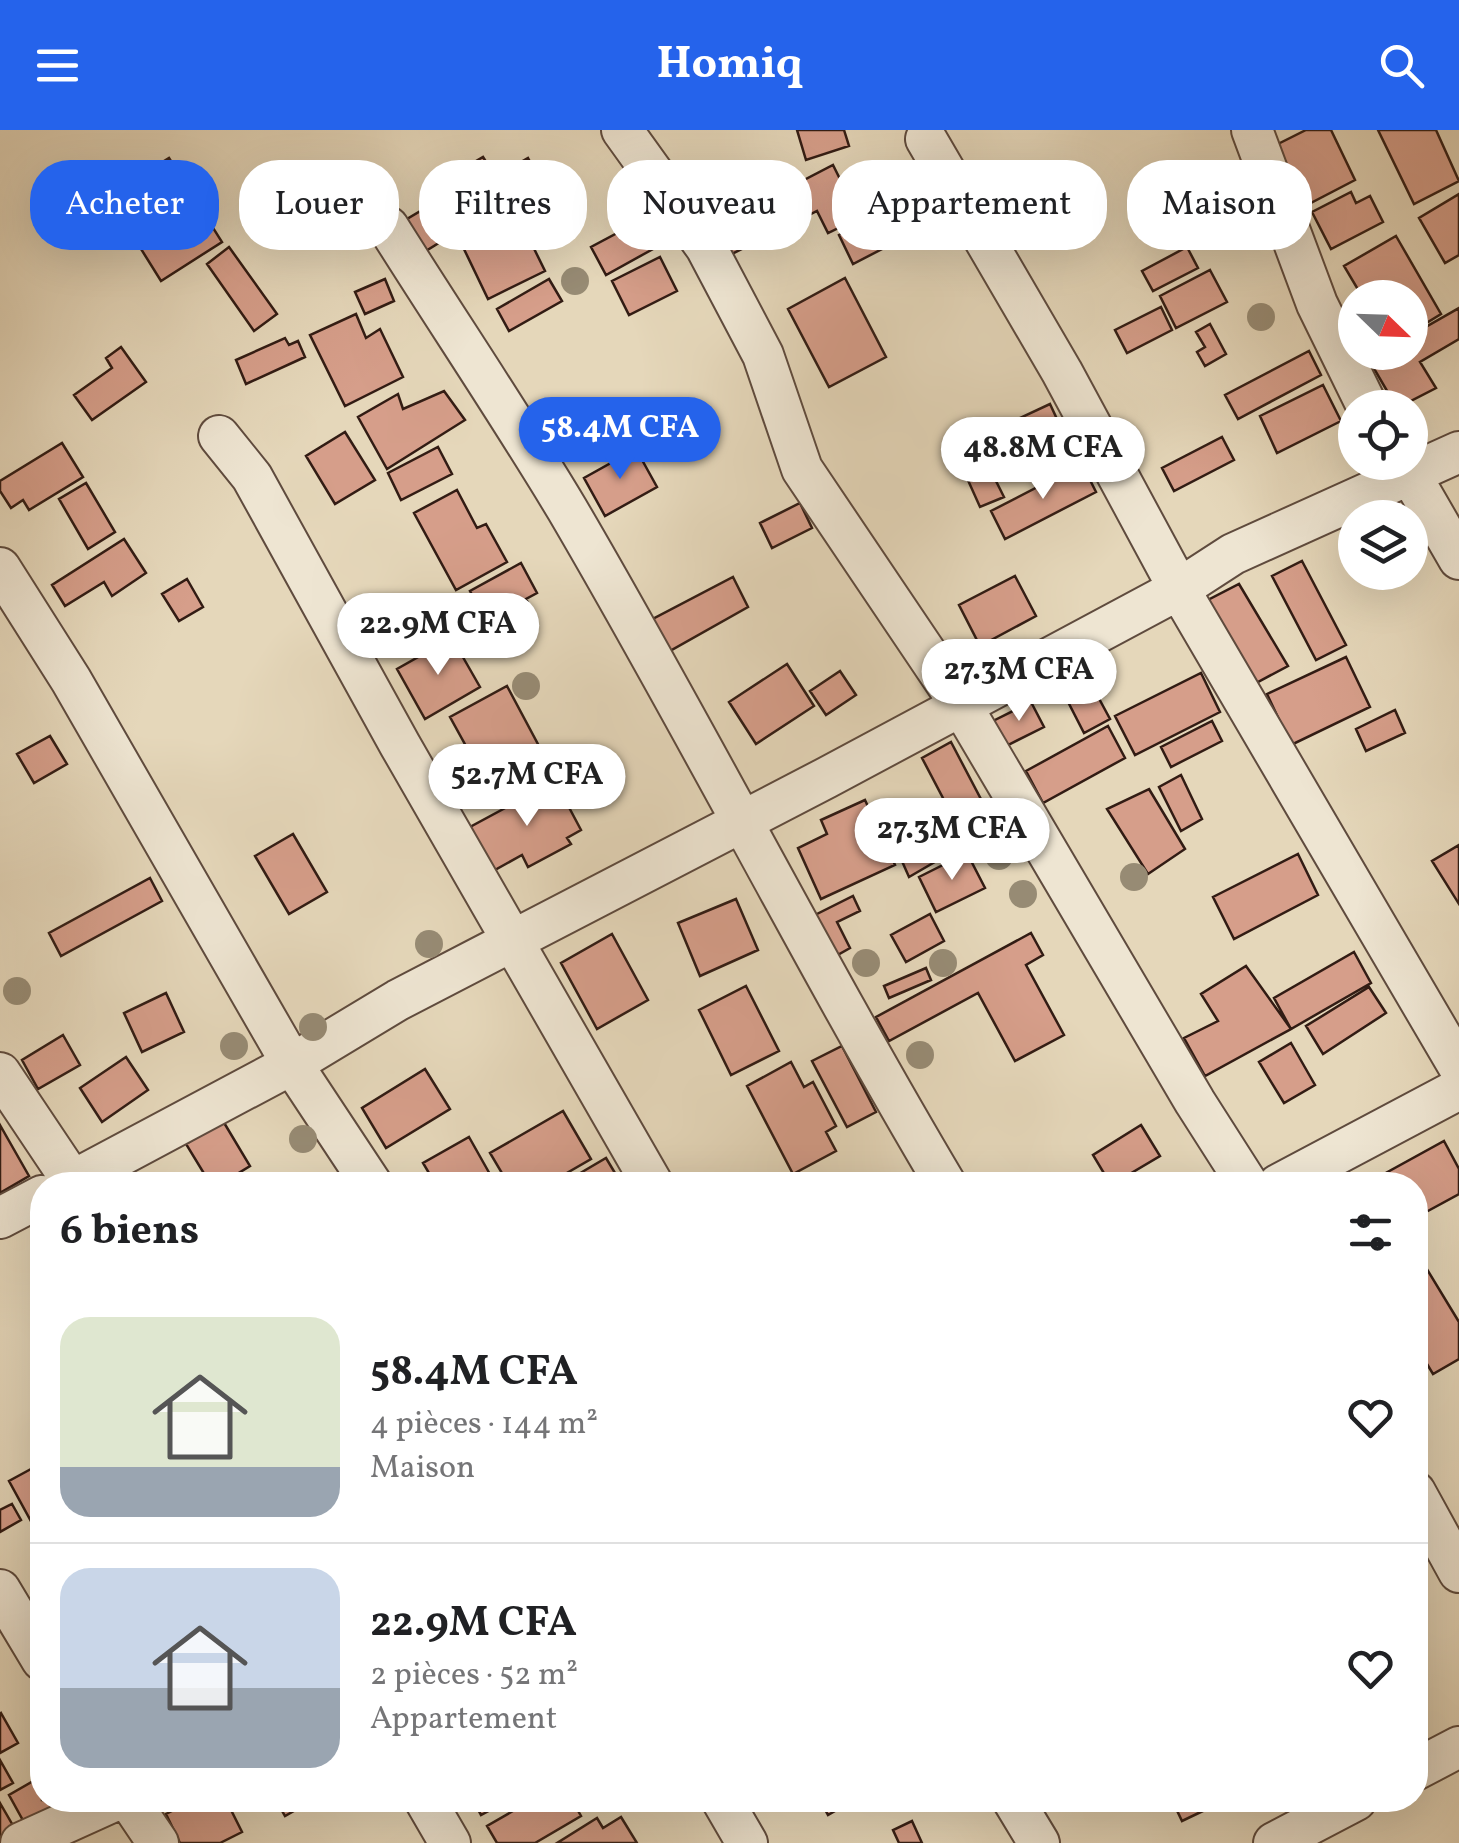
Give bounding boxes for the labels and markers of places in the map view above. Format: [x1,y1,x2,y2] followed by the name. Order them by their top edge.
[506,397,734,482] pin: 58.4M CFA
[929,417,1157,502] pin: 48.8M CFA
[324,593,552,678] pin: 22.9M CFA
[905,639,1133,724] pin: 27.3M CFA
[413,744,641,829] pin: 52.7M CFA
[838,798,1066,883] pin: 27.3M CFA

